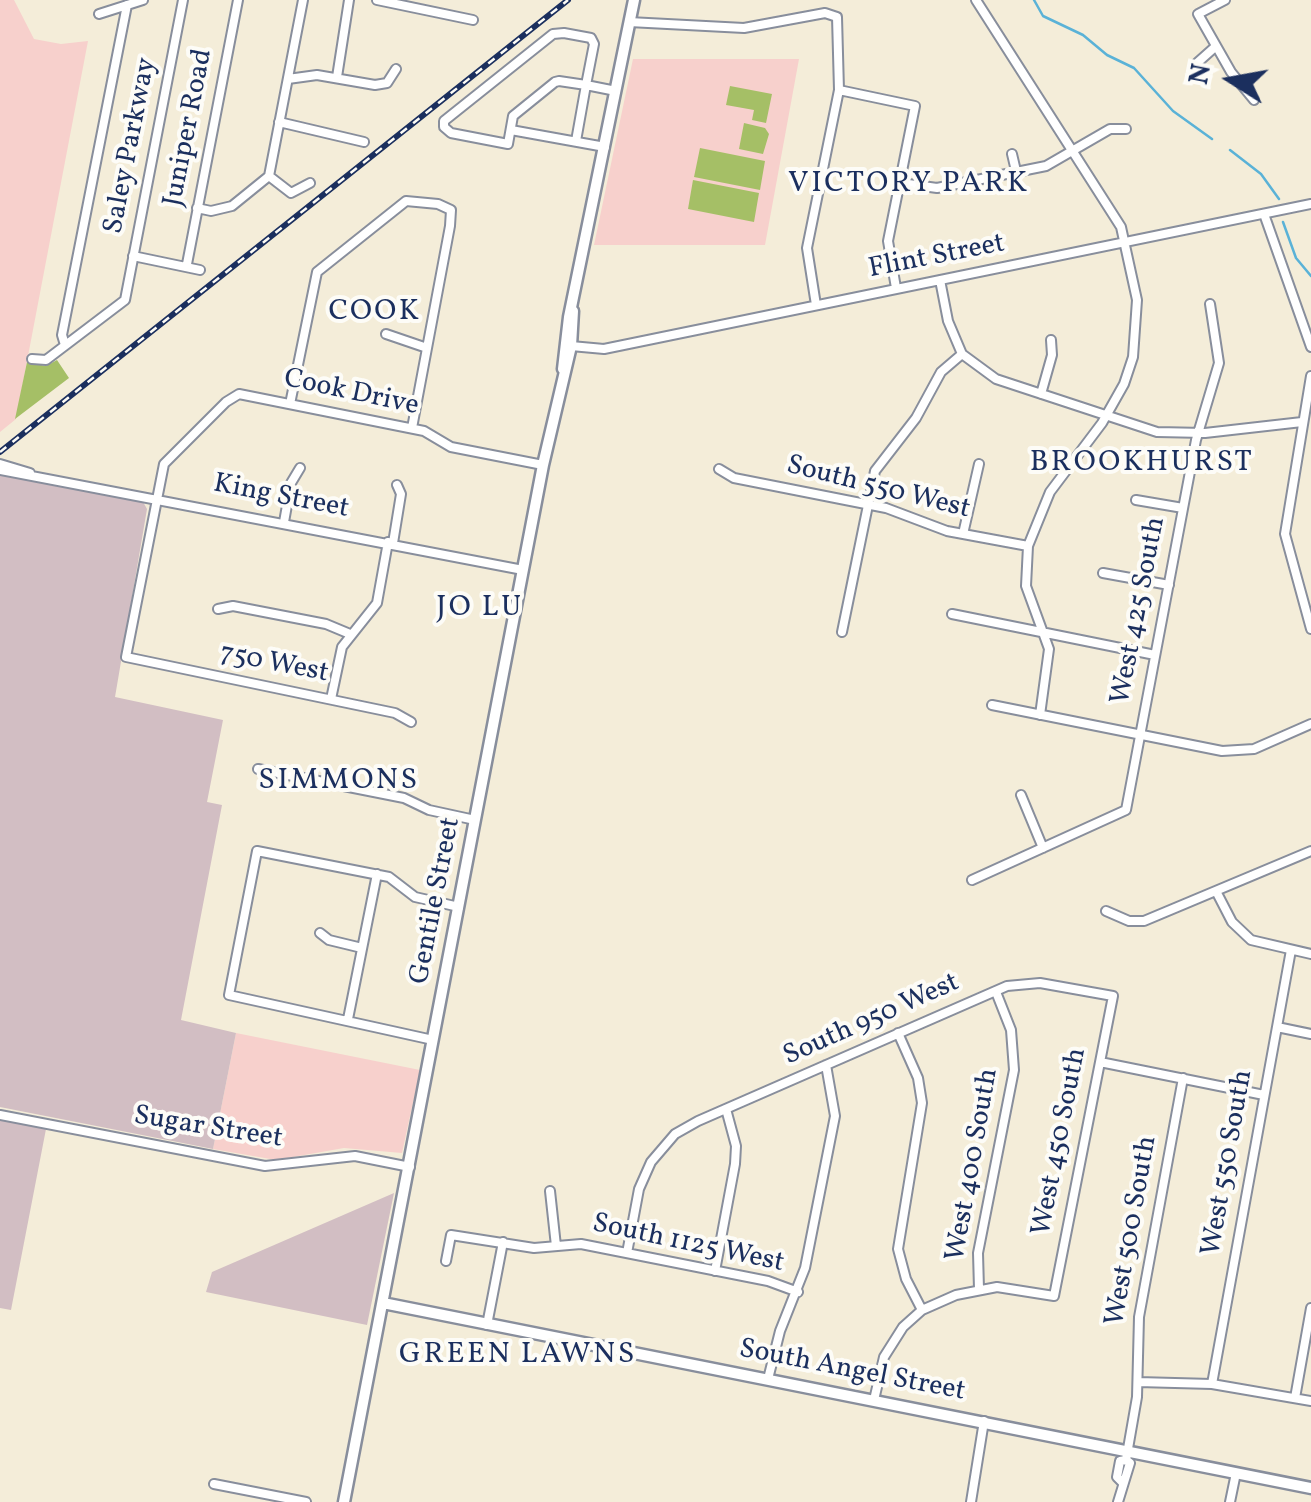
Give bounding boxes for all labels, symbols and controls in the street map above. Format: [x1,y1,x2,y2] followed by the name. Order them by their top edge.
[1181,30,1281,130] north arrow
[158,46,222,210] street label: Juniper Road
[98,55,166,237] street label: Saley Parkway
[1180,60,1222,88] text: N
[788,167,1030,203] district label: VICTORY PARK
[866,228,1008,288] street label: Flint Street
[328,295,422,331] district label: COOK
[280,363,422,425] street label: Cook Drive
[1030,446,1254,482] district label: BROOKHURST
[783,450,973,528] street label: South 550 West
[210,468,352,528] street label: King Street
[1105,515,1175,707] street label: West 425 South
[436,591,524,627] district label: JO LU
[217,638,331,692] street label: 750 West
[258,764,420,800] district label: SIMMONS
[404,815,470,987] street label: Gentile Street
[779,967,965,1075] street label: South 950 West
[1026,1045,1096,1239] street label: West 450 South
[941,1066,1007,1264] street label: West 400 South
[1196,1068,1262,1258] street label: West 550 South
[131,1101,285,1157] street label: Sugar Street
[1100,1134,1166,1328] street label: West 500 South
[589,1208,787,1282] street label: South 1125 West
[736,1334,968,1410] street label: South Angel Street
[399,1338,637,1374] district label: GREEN LAWNS

